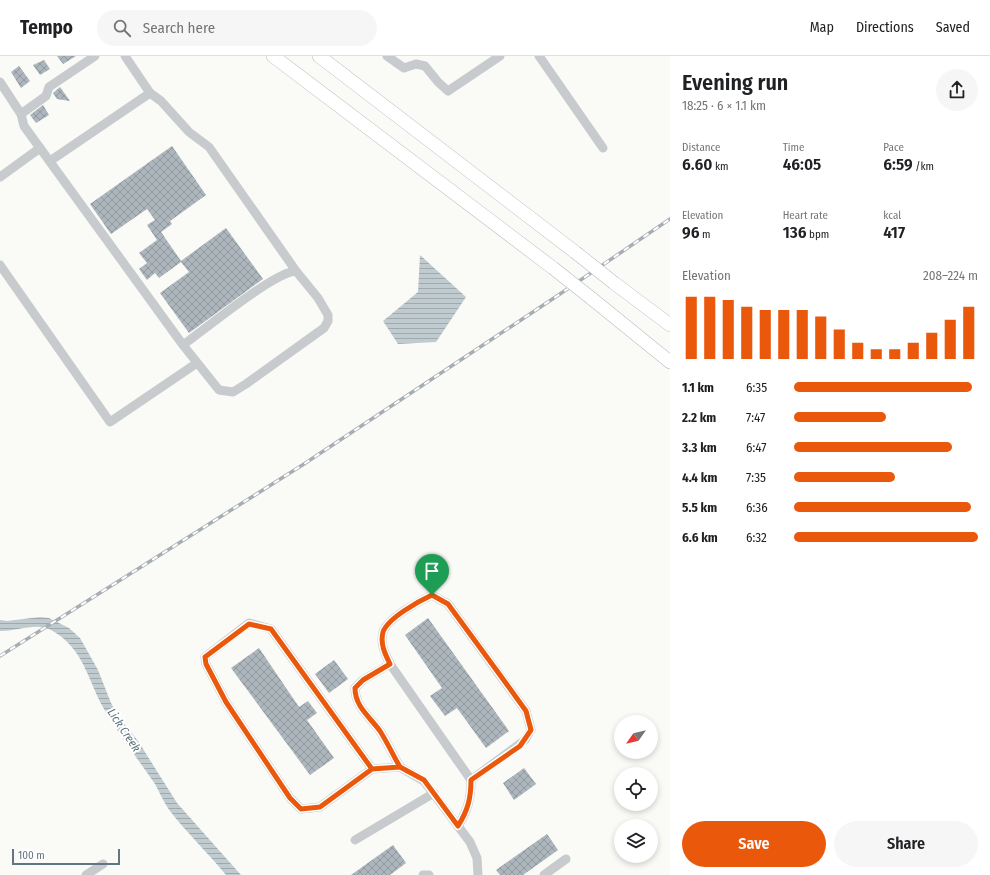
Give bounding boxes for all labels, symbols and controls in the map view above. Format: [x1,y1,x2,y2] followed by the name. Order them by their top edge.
[97,10,377,46] search box
[20,16,73,39] text: Tempo
[111,17,133,39] icon: search
[143,19,215,37] text: Search here
[810,19,834,36] text: Map
[856,19,914,36] text: Directions
[936,19,970,36] text: Saved
[682,69,788,96] text: Evening run
[936,69,978,111] button: share
[682,98,766,113] text: 18:25 · 6 × 1.1 km
[682,141,721,154] text: Distance
[783,141,804,154] text: Time
[883,141,904,154] text: Pace
[682,154,712,175] text: 6.60
[783,154,821,175] text: 46:05
[883,154,913,175] text: 6:59
[712,160,729,173] text: km
[913,160,934,173] text: /km
[682,209,723,222] text: Elevation
[783,209,828,222] text: Heart rate
[883,209,901,222] text: kcal
[682,222,699,243] text: 96
[783,222,806,243] text: 136
[883,222,905,243] text: 417
[699,228,710,241] text: m
[806,228,829,241] text: bpm
[682,268,731,283] text: Elevation
[923,268,978,283] text: 208–224 m
[682,380,714,395] text: 1.1 km
[746,380,767,395] text: 6:35
[682,410,716,425] text: 2.2 km
[746,410,765,425] text: 7:47
[682,440,717,455] text: 3.3 km
[746,440,766,455] text: 6:47
[682,470,717,485] text: 4.4 km
[746,470,766,485] text: 7:35
[682,500,717,515] text: 5.5 km
[746,500,768,515] text: 6:36
[682,530,718,545] text: 6.6 km
[746,530,767,545] text: 6:32
[415,554,449,595] pin
[421,560,443,582] icon: arrive
[104,706,144,754] water label: Lick Creek
[614,715,658,759] north arrow
[614,715,658,863] map controls
[614,767,658,811] button: locate
[614,819,658,863] button: layers
[682,821,826,867] button: Save
[834,821,978,867] button: Share
[12,847,120,866] scale bar
[18,849,45,862] text: 100 m

